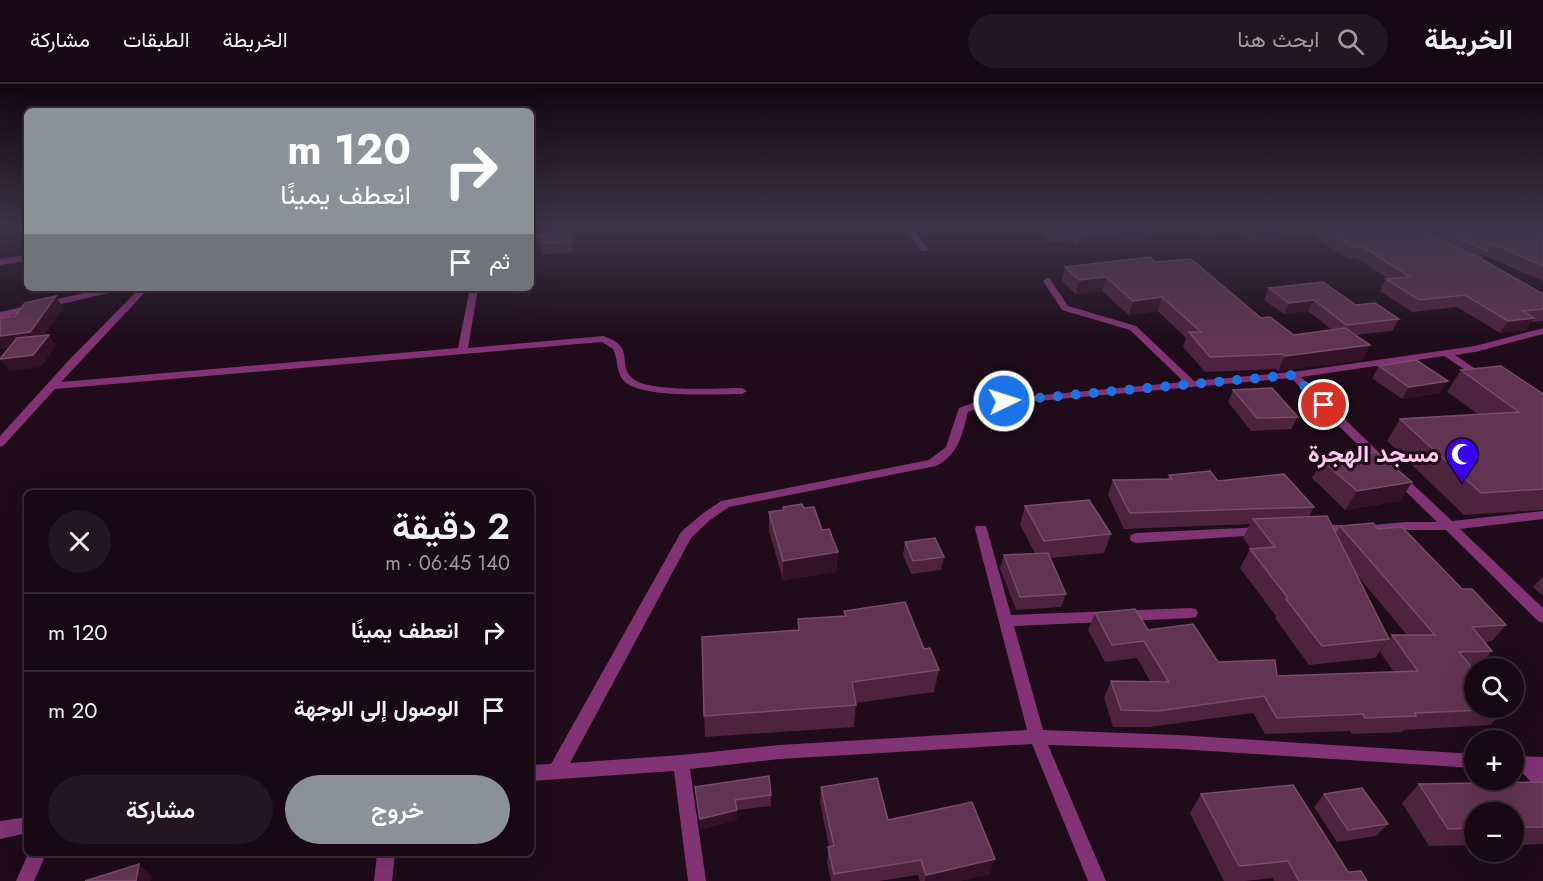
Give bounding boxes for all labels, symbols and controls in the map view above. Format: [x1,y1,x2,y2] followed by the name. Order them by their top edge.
[968,14,1388,68] search box
[1424,19,1513,60] text: الخريطة
[1237,23,1319,55] text: ابحث هنا
[30,25,90,55] text: مشاركة
[123,25,190,55] text: الطبقات
[223,25,288,55] text: الخريطة
[1334,25,1367,58] icon: search
[287,119,411,180] text: 120 m
[432,132,510,210] icon: right
[280,175,411,214] text: انعطف يمينًا
[489,245,510,277] text: ثم
[444,246,477,279] icon: arrive
[972,369,1036,433] position arrow
[1298,379,1349,430] pin
[1307,388,1340,421] icon: arrive
[1308,436,1439,471] place label: مسجد الهجرة
[1444,436,1480,483] mosque icon: مسجد الهجرة
[392,500,510,552] text: 2 دقيقة
[48,510,111,573] button: close
[385,549,510,578] text: 140 m · 06:45
[351,614,459,646] text: انعطف يمينًا
[48,616,107,648] text: 120 m
[477,616,510,649] icon: right
[1464,658,1524,862] map controls
[1464,658,1524,718] button: search
[294,692,459,724] text: الوصول إلى الوجهة
[48,694,98,726] text: 20 m
[477,694,510,727] icon: arrive
[1464,730,1524,790] button: +
[48,775,273,844] button: مشاركة
[285,775,510,844] button: خروج
[1464,802,1524,862] button: −

